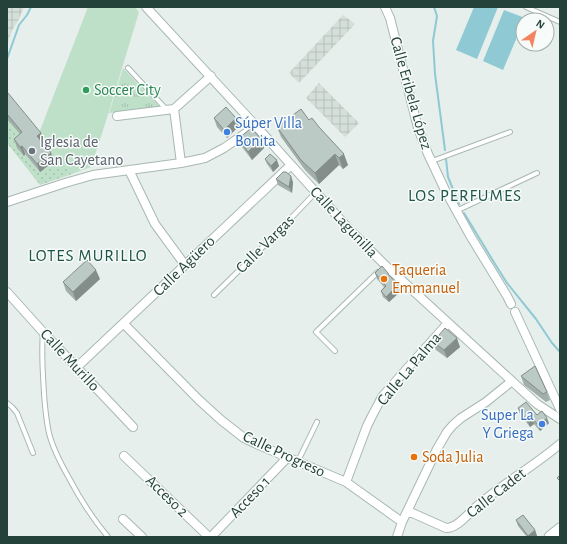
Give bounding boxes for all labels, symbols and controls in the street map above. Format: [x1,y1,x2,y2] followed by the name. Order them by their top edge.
[515,12,555,52] north arrow
[534,17,547,31] text: N
[387,35,435,151] street label: Calle Eribela López
[94,82,161,99] place label: Soccer City
[81,85,91,95] marker: Soccer City
[235,115,302,149] place label: Súper Villa Bonita
[222,127,232,137] marker: Súper Villa Bonita
[40,134,123,169] place label: Iglesia de San Cayetano
[27,146,37,156] marker: Iglesia de San Cayetano
[307,183,381,261] street label: Calle Lagunilla
[408,187,522,204] district label: LOS PERFUMES
[233,212,297,276] street label: Calle Vargas
[150,233,218,299] street label: Calle Agüero
[28,247,148,264] district label: LOTES MURILLO
[392,262,460,296] place label: Taqueria Emmanuel
[379,274,389,284] marker: Taqueria Emmanuel
[37,326,103,394] street label: Calle Murillo
[374,329,444,409] street label: Calle La Palma
[481,407,534,441] place label: Super La Y Griega
[537,419,547,429] marker: Super La Y Griega
[240,428,328,480] street label: Calle Progreso
[422,449,484,465] place label: Soda Julia
[409,452,419,462] marker: Soda Julia
[463,465,529,521] street label: Calle Cadet
[143,472,191,520] street label: Acceso 2
[227,473,273,521] street label: Acceso 1

